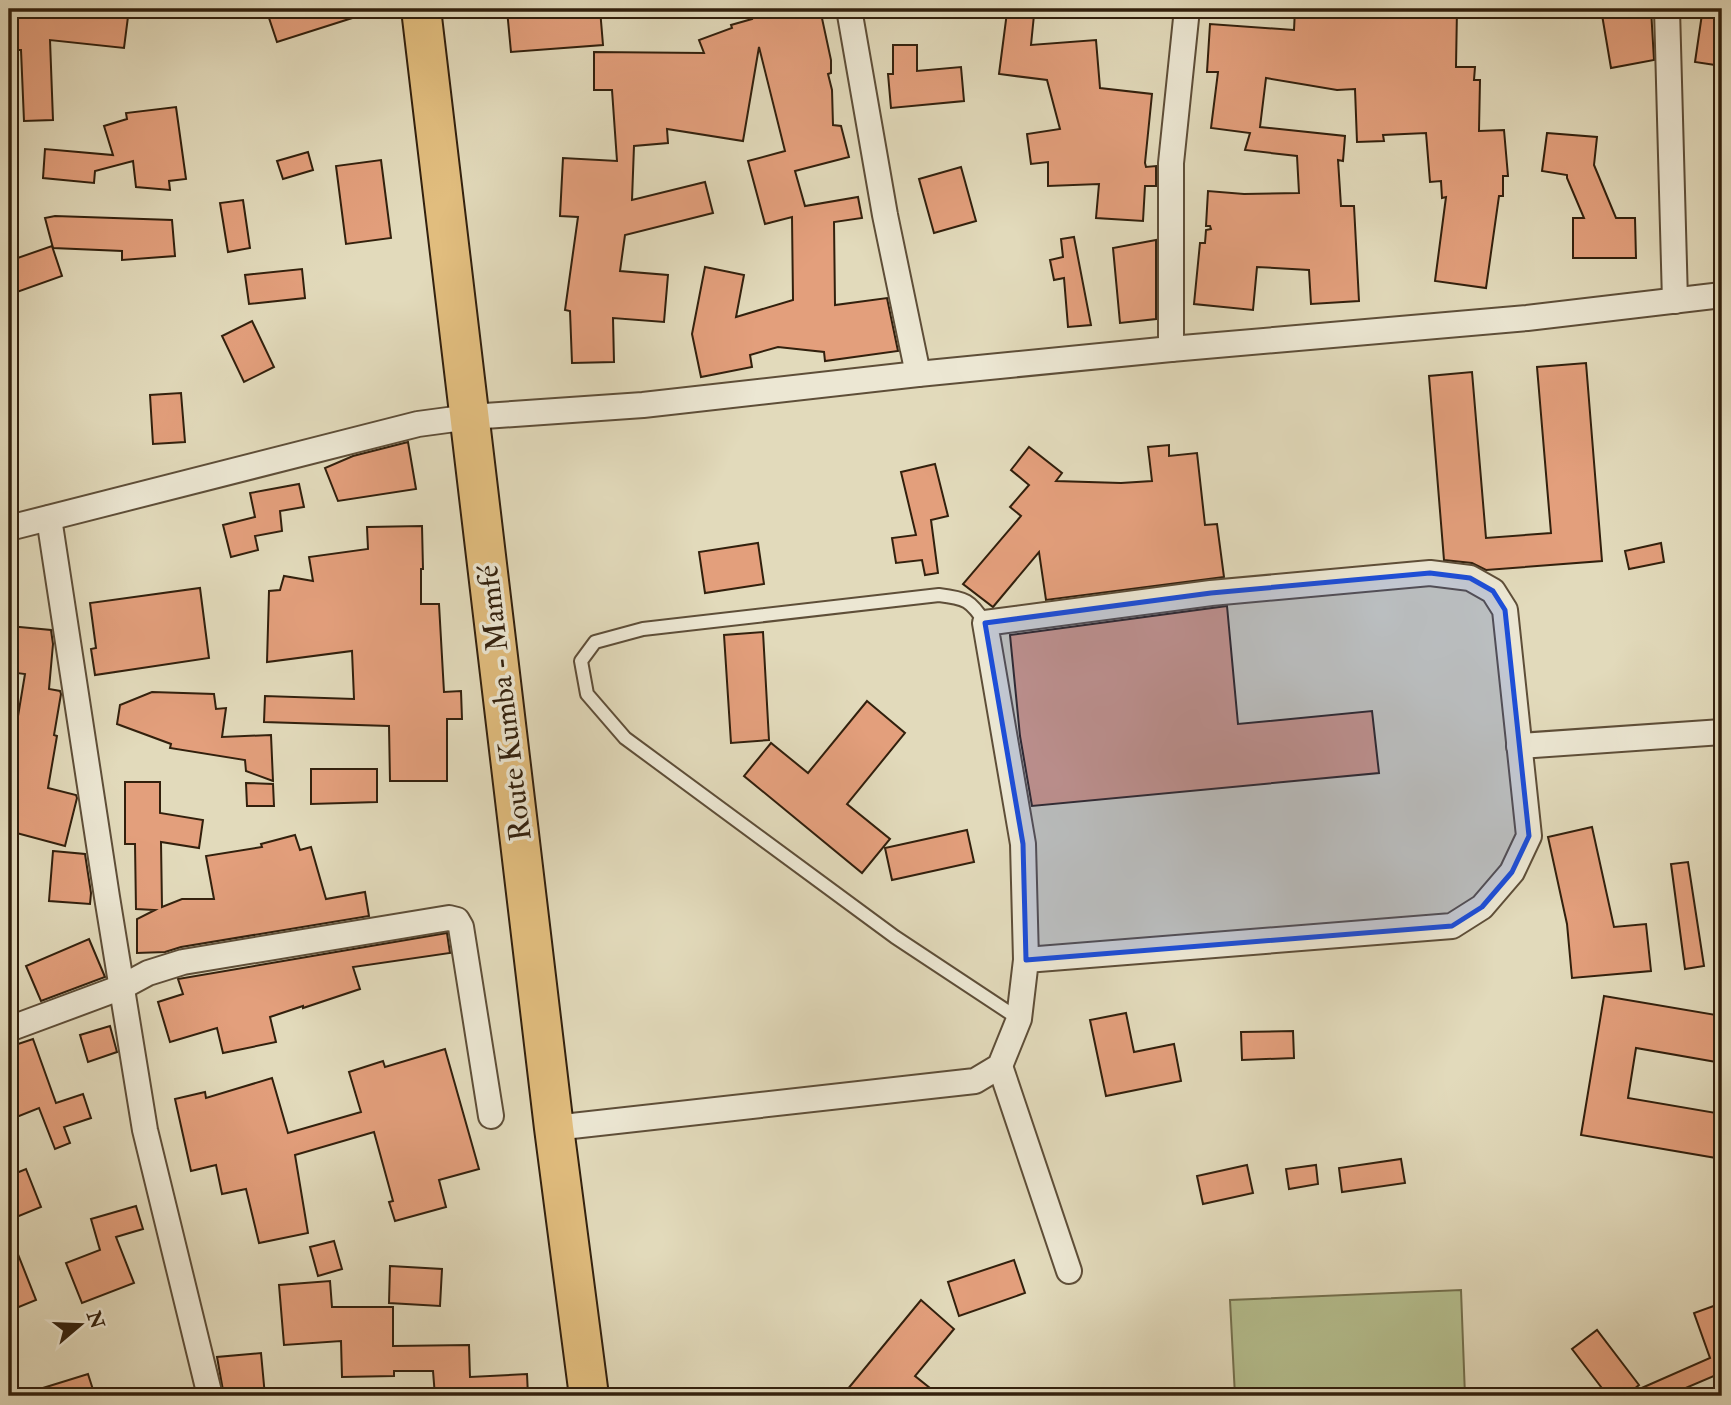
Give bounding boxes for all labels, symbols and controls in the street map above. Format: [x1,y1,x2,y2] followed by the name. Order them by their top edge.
[469,562,540,843] street label: Route Kumba - Mamfé
[46,1290,116,1360] north arrow
[81,1307,110,1333] text: N

